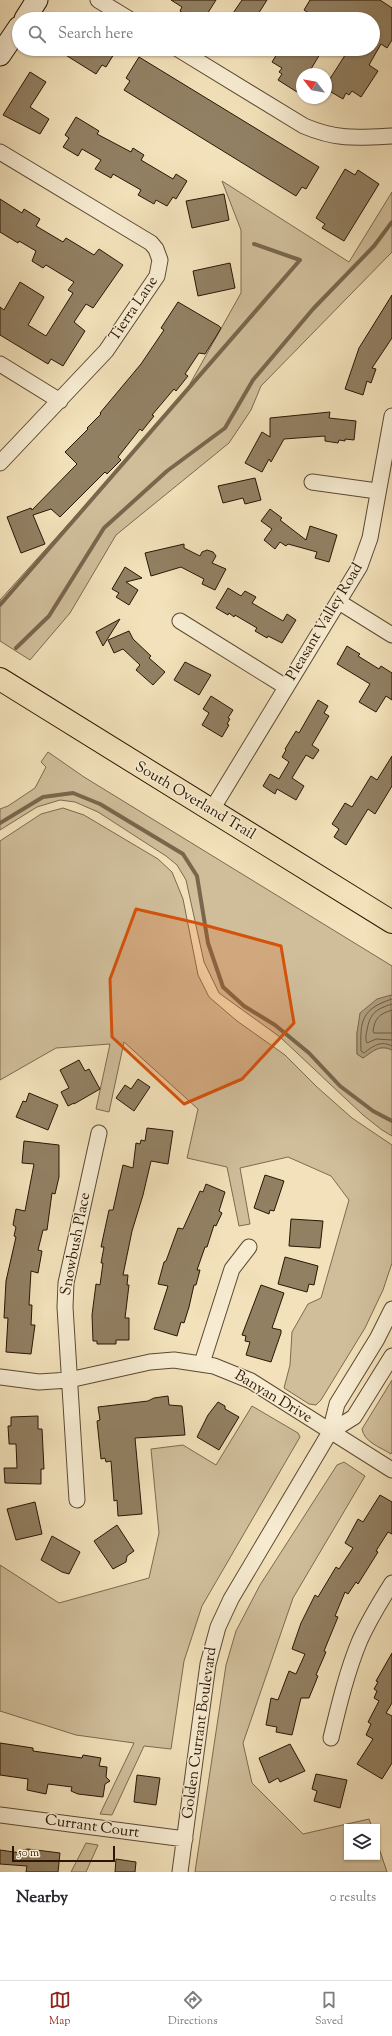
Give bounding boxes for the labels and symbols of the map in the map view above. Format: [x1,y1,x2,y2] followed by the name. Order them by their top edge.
[296,68,332,104] north arrow
[105,272,163,346] street label: Tierra Lane
[282,559,369,685] street label: Pleasant Valley Road
[131,757,259,845] street label: South Overland Trail
[56,1191,96,1297] street label: Snowbush Place
[230,1366,316,1428] street label: Banyan Drive
[178,1645,223,1820] street label: Golden Currant Boulevard
[44,1810,140,1844] street label: Currant Court
[12,1844,115,1863] scale bar

